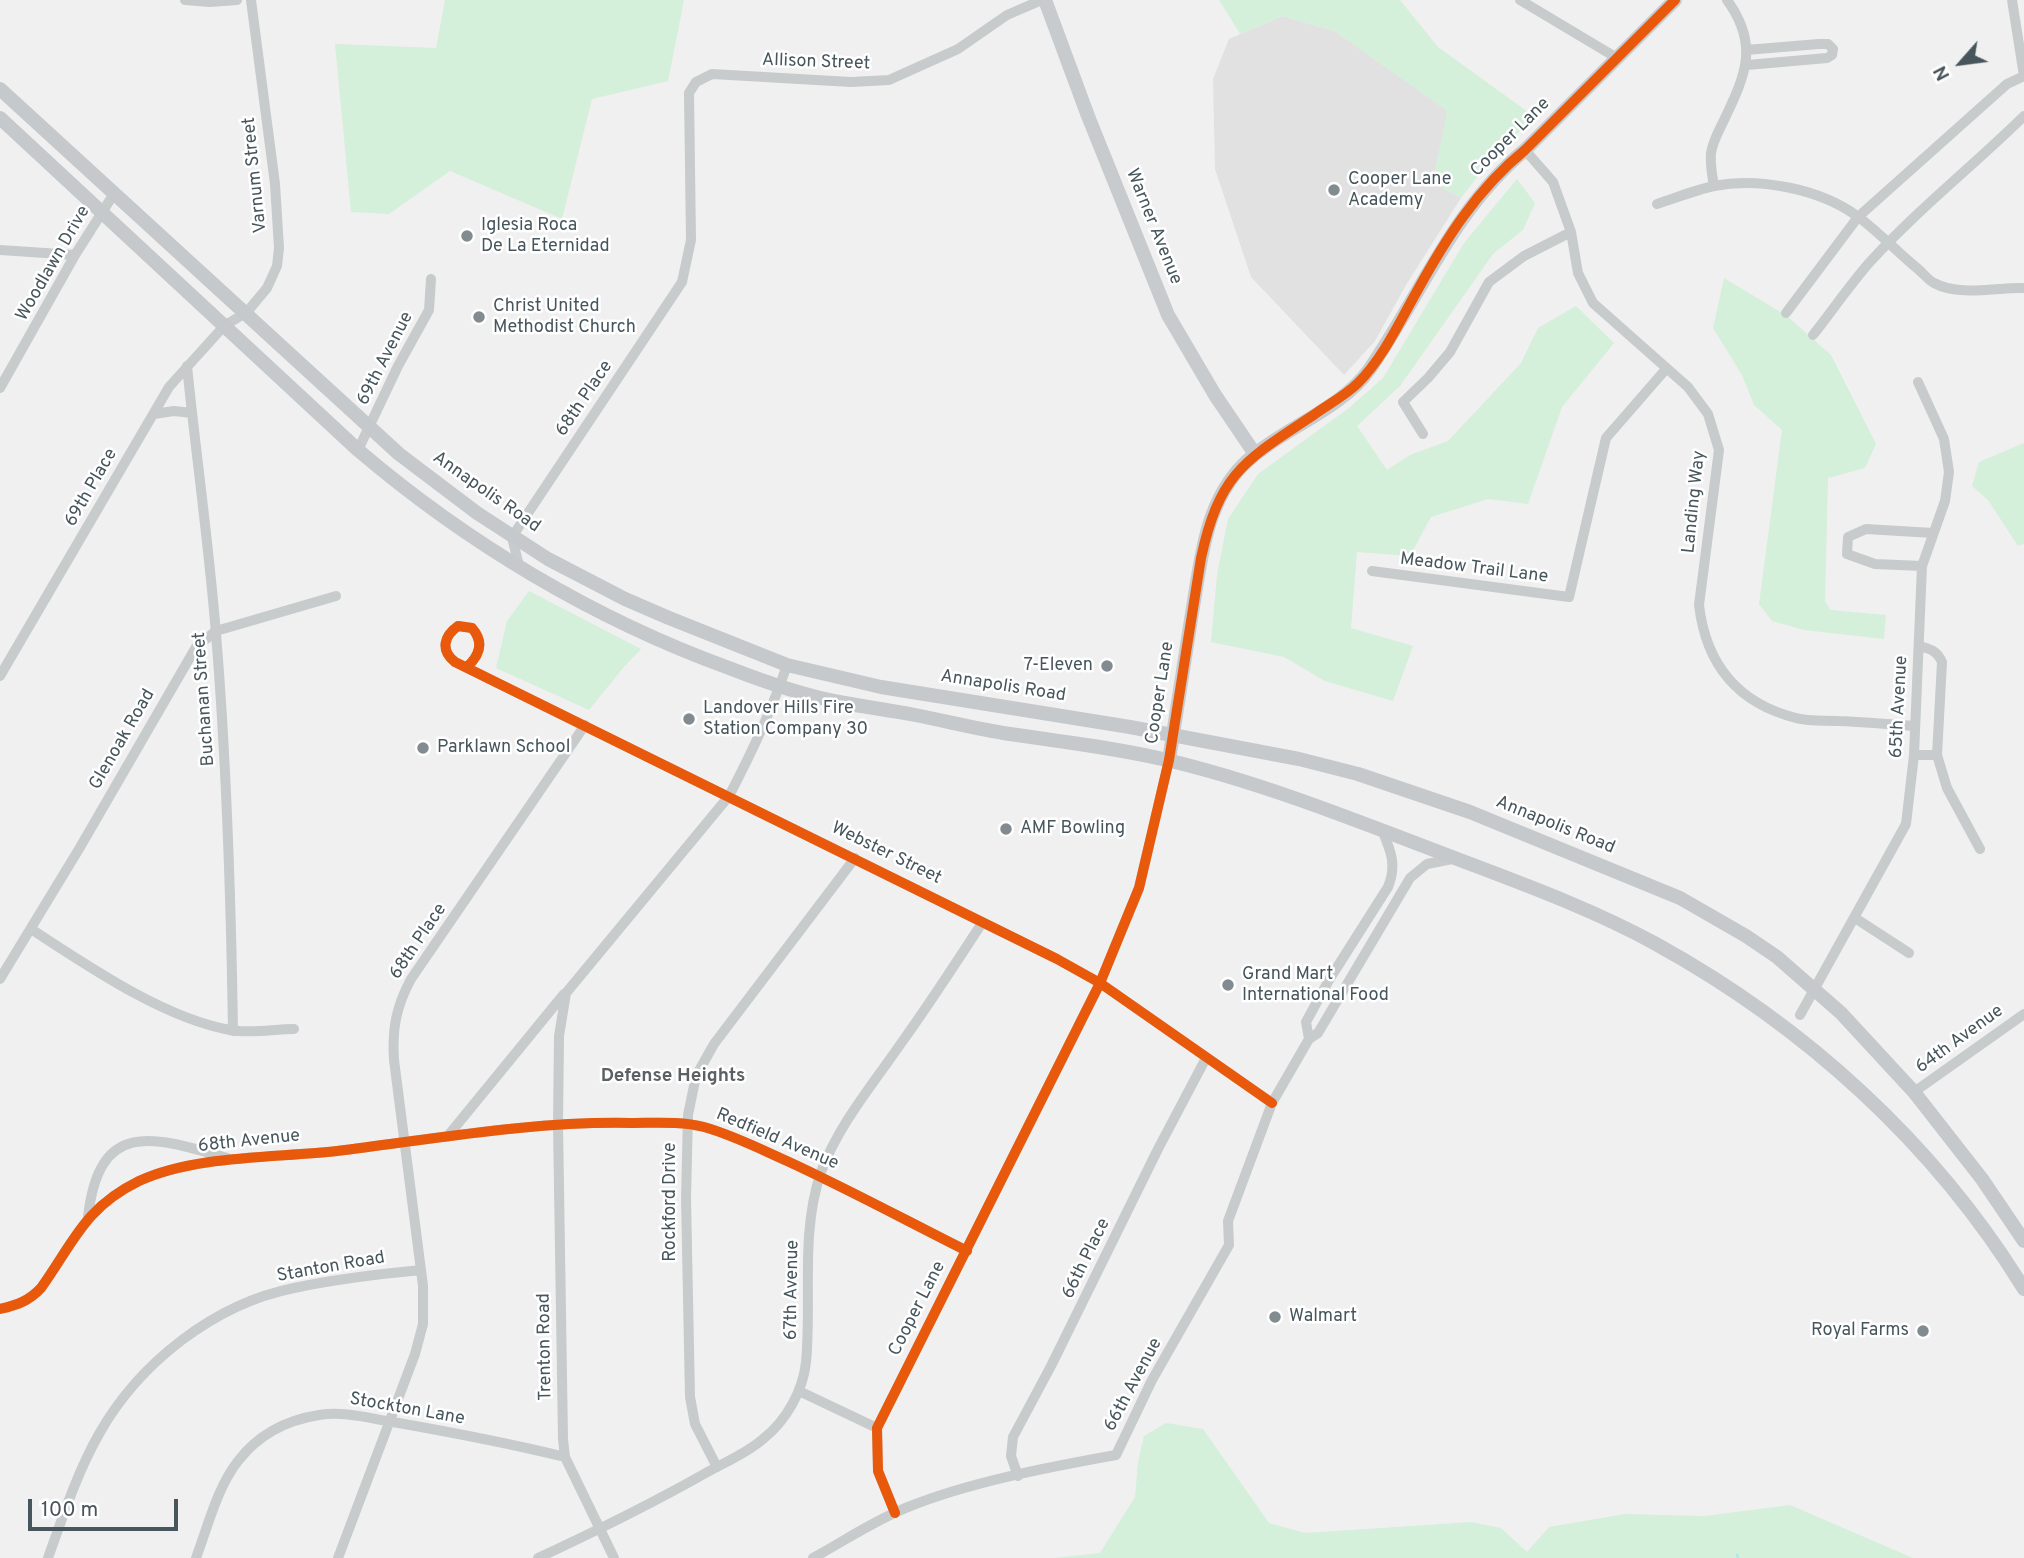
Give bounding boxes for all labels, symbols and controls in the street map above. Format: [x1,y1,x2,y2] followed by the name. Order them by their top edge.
[1926,28,1996,98] north arrow
[761,50,871,76] street label: Allison Street
[1929,61,1956,85] text: N
[1467,94,1555,182] street label: Cooper Lane
[239,116,273,234] street label: Varnum Street
[1120,166,1186,288] street label: Warner Avenue
[1348,169,1451,212] place label: Cooper Lane Academy
[1326,182,1342,198] marker: Cooper Lane Academy
[12,203,96,325] street label: Woodlawn Drive
[481,215,610,258] place label: Iglesia Roca De La Eternidad
[459,228,475,244] marker: Iglesia Roca De La Eternidad
[493,296,636,338] place label: Christ United Methodist Church
[353,309,419,409] street label: 69th Avenue
[471,309,487,325] marker: Christ United Methodist Church
[552,357,618,441] street label: 68th Place
[61,445,123,531] street label: 69th Place
[428,448,544,538] street label: Annapolis Road
[1679,450,1711,554] street label: Landing Way
[1399,549,1549,589] street label: Meadow Trail Lane
[190,631,220,767] street label: Buchanan Street
[1142,640,1180,746] street label: Cooper Lane
[1024,655,1093,677] place label: 7-Eleven
[1887,655,1913,759] street label: 65th Avenue
[1099,658,1115,674] marker: 7-Eleven
[939,666,1067,708] street label: Annapolis Road
[85,686,161,794] street label: Glenoak Road
[703,698,868,740] place label: Landover Hills Fire Station Company 30
[681,711,697,727] marker: Landover Hills Fire Station Company 30
[437,737,570,759] place label: Parklawn School
[415,740,431,756] marker: Parklawn School
[1492,792,1618,860] street label: Annapolis Road
[827,818,945,890] street label: Webster Street
[1020,818,1125,840] place label: AMF Bowling
[998,821,1014,837] marker: AMF Bowling
[386,900,452,984] street label: 68th Place
[1242,964,1389,1006] place label: Grand Mart International Food
[1220,977,1236,993] marker: Grand Mart International Food
[1912,1001,2008,1079] street label: 64th Avenue
[601,1066,745,1088] district label: Defense Heights
[712,1104,842,1176] street label: Redfield Avenue
[197,1126,301,1158] street label: 68th Avenue
[660,1142,682,1262] street label: Rockford Drive
[1058,1215,1116,1303] street label: 66th Place
[781,1240,805,1340] street label: 67th Avenue
[275,1248,387,1288] street label: Stanton Road
[885,1258,951,1360] street label: Cooper Lane
[534,1293,558,1401] street label: Trenton Road
[1289,1306,1357,1328] place label: Walmart
[1267,1309,1283,1325] marker: Walmart
[1811,1320,1909,1342] place label: Royal Farms
[1915,1323,1931,1339] marker: Royal Farms
[1100,1335,1168,1435] street label: 66th Avenue
[348,1389,466,1431] street label: Stockton Lane
[32,1484,182,1528] scale bar
[41,1497,98,1524] text: 100 m

